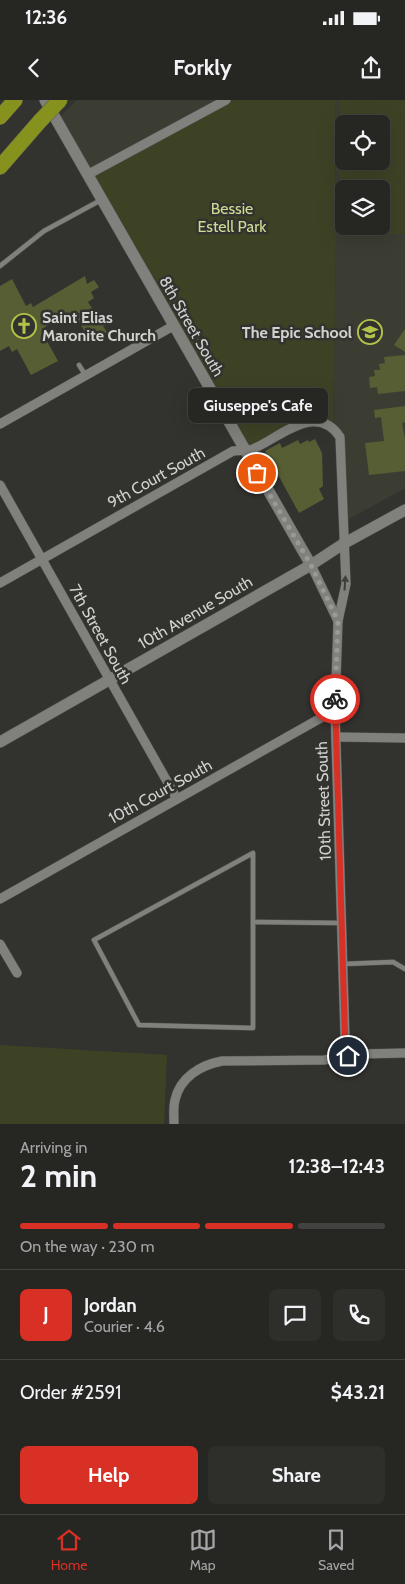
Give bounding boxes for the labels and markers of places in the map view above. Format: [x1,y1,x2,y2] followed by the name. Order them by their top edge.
[42,308,156,345] place label: Saint Elias Maronite Church
[11,313,37,339] church icon: Saint Elias Maronite Church
[357,319,383,345] school or university icon: The Epic School
[242,323,352,342] place label: The Epic School
[187,388,327,423] callout: Giuseppe's Cafe
[236,452,278,494] pin
[327,1035,369,1077] pin

